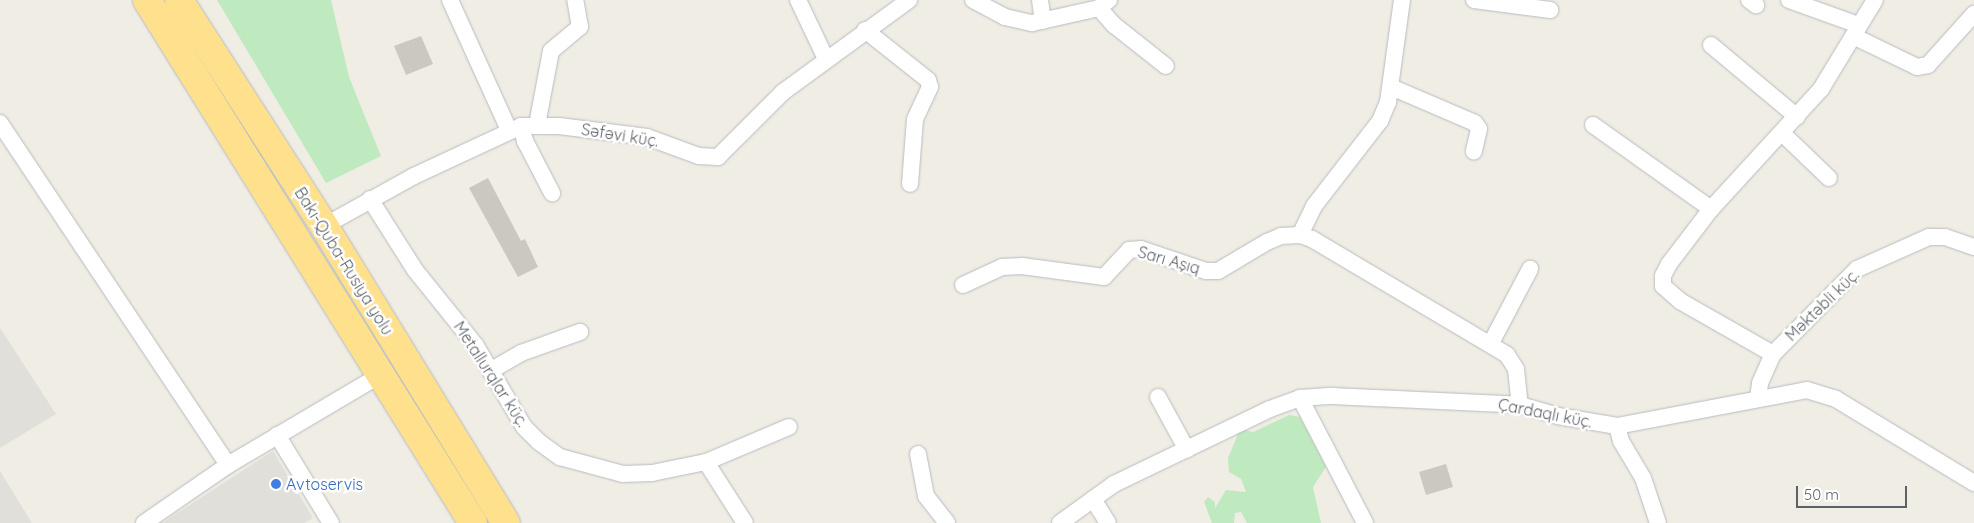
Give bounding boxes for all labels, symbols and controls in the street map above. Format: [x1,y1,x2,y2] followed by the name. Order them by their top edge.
[580,119,660,151] street label: Səfəvi küç.
[291,184,397,338] street label: Bakı-Quba-Rusiya yolu
[1136,242,1202,278] street label: Sarı Aşıq
[1781,265,1863,345] street label: Məktəbli küç.
[450,318,532,430] street label: Metallurqlar küç.
[1496,394,1594,432] street label: Çardaqlı küç.
[286,474,363,494] place label: Avtoservis
[1799,476,1910,508] scale bar
[270,478,282,490] marker: Avtoservis
[1804,485,1839,504] text: 50 m

